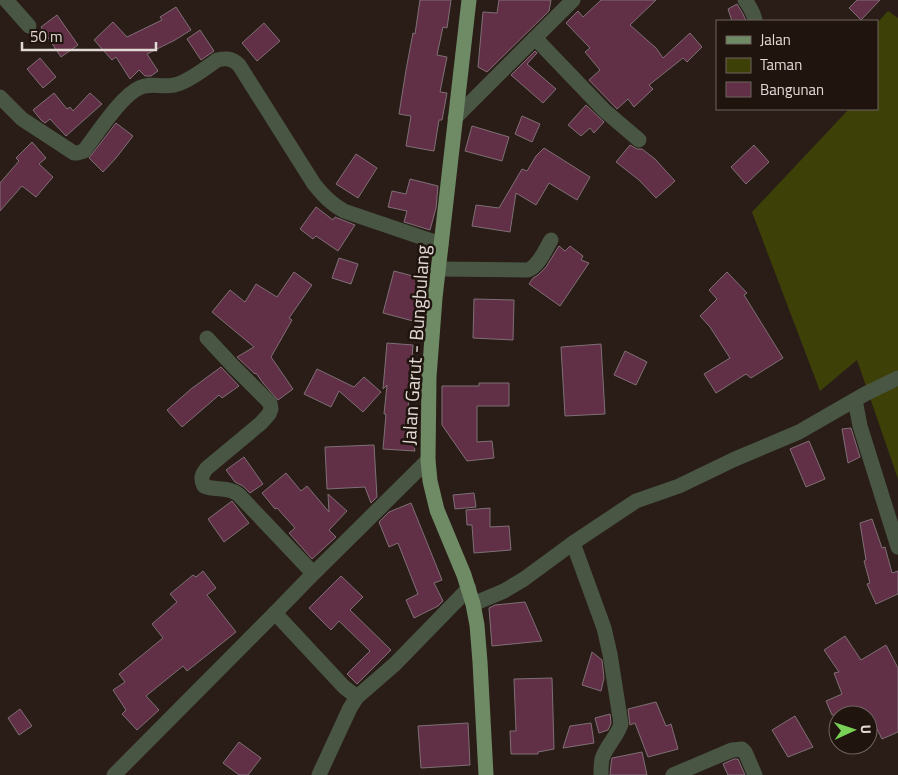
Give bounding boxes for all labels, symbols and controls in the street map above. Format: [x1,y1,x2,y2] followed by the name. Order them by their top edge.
[22,20,156,52] scale bar
[716,20,878,110] legend
[30,25,63,48] text: 50 m
[760,28,791,51] text: Jalan
[760,53,802,76] text: Taman
[760,78,824,101] text: Bangunan
[394,244,436,446] street label: Jalan Garut - Bungbulang
[828,705,878,755] north arrow
[856,724,877,734] text: U

